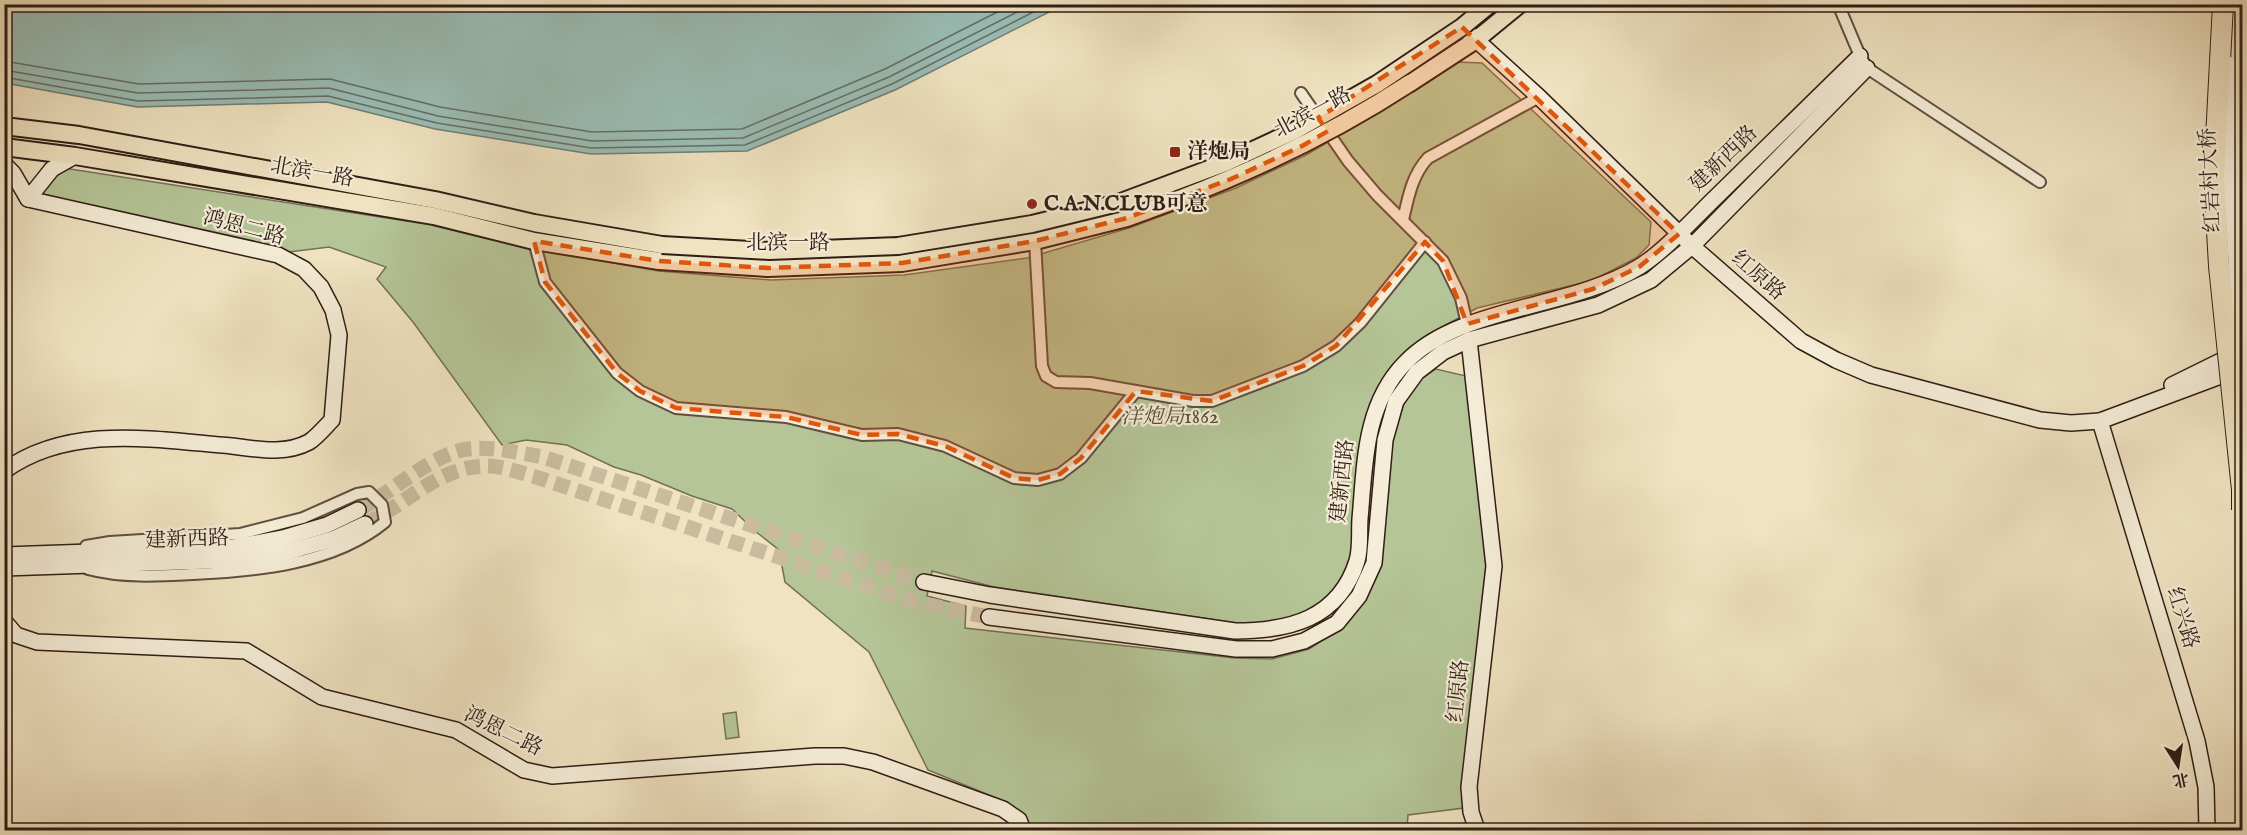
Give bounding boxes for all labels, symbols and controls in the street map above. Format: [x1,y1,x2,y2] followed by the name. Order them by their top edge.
[1270,81,1356,145] street label: 北滨一路
[1684,120,1764,198] street label: 建新西路
[2195,127,2227,233] street label: 红岩村大桥
[1187,139,1250,166] place label: 洋炮局
[1168,145,1182,159] marker: 洋炮局
[268,152,356,194] street label: 北滨一路
[1044,191,1208,218] place label: C.A.N.CLUB可意
[1025,197,1039,211] marker: C.A.N.CLUB可意
[200,204,288,252] street label: 鸿恩二路
[746,230,830,257] street label: 北滨一路
[1725,245,1791,307] street label: 红原路
[1121,404,1219,431] park label: 洋炮局1862
[1325,438,1361,524] street label: 建新西路
[145,525,229,555] street label: 建新西路
[2160,584,2204,652] street label: 红兴路
[1442,658,1476,724] street label: 红原路
[459,701,547,763] street label: 鸿恩二路
[2148,736,2208,796] north arrow
[2171,767,2191,790] text: 北

